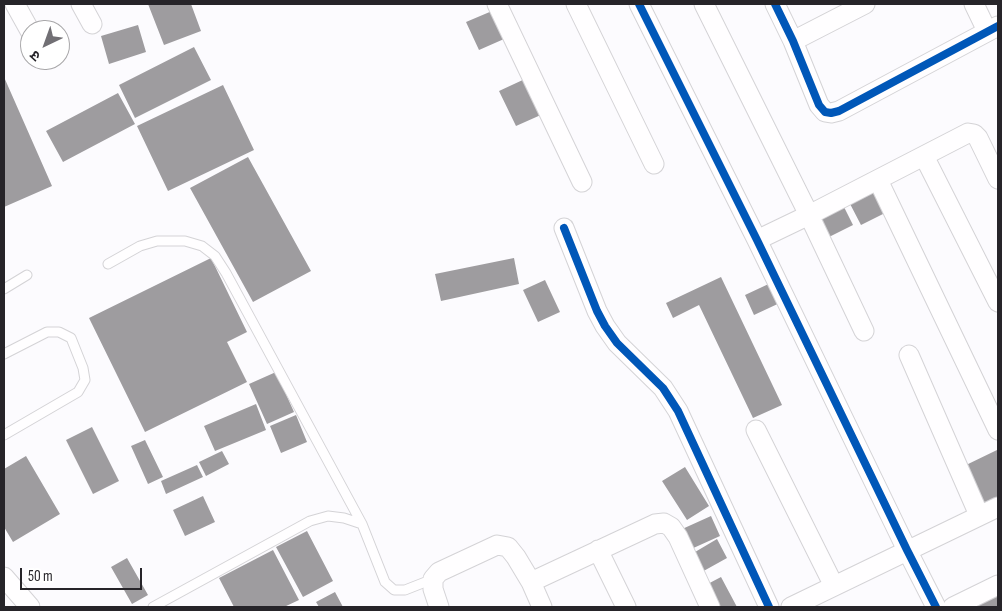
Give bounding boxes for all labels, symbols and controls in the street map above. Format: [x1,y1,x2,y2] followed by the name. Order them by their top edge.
[20,20,70,70] north arrow
[27,47,44,65] text: उ
[22,558,145,590] scale bar
[28,567,53,586] text: 50 m

